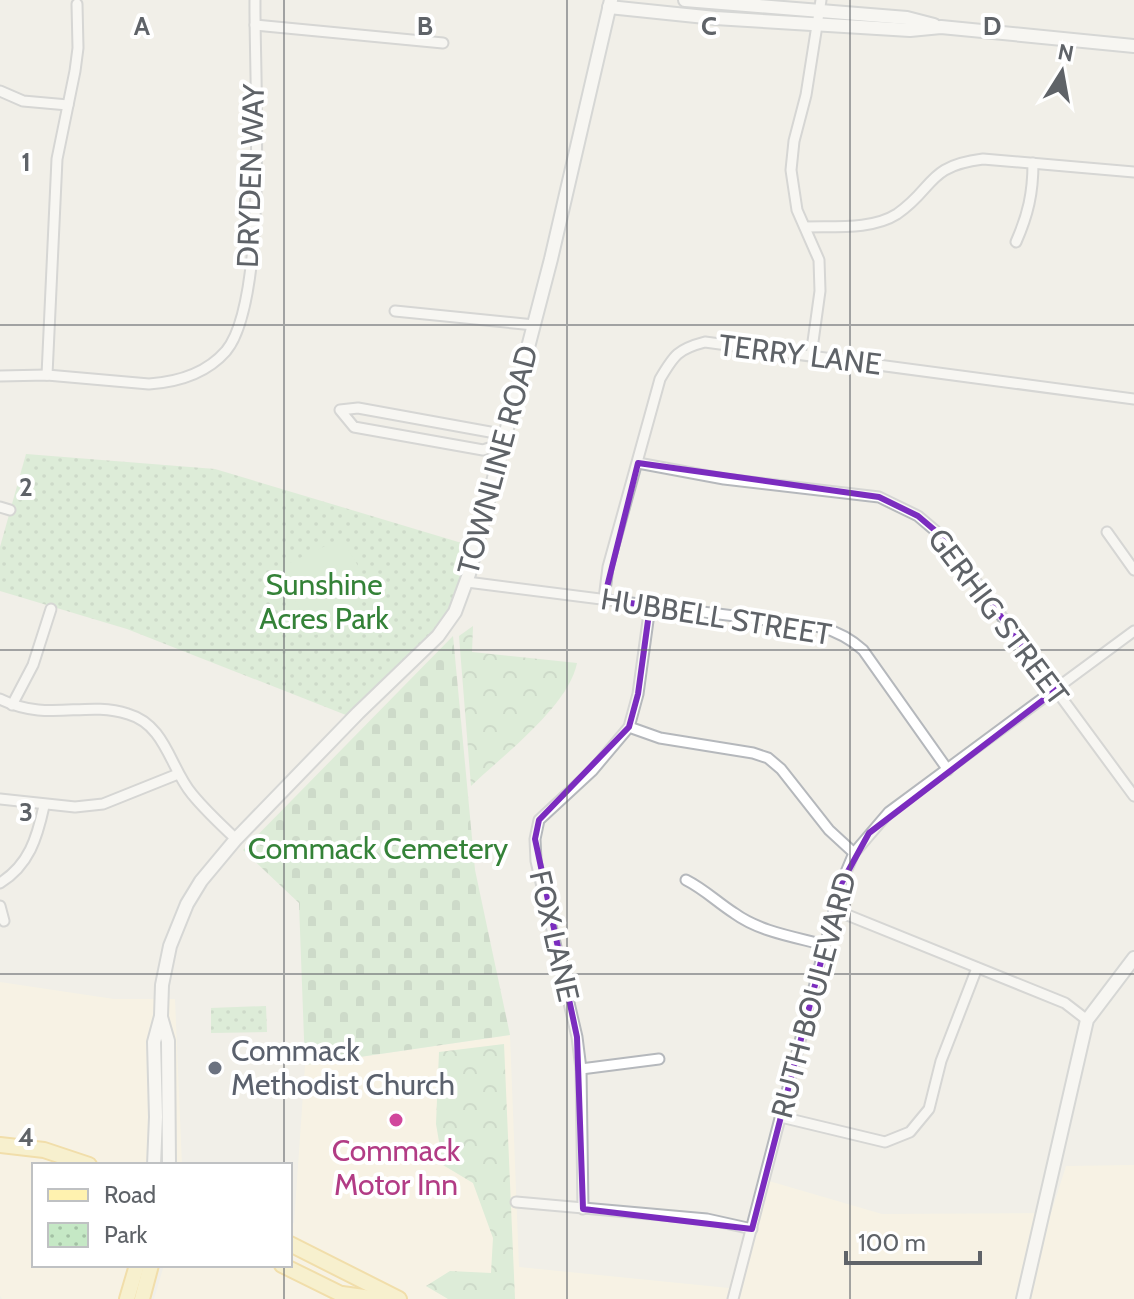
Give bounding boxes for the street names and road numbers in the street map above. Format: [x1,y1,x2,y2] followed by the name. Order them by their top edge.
[229,83,272,268] street label: DRYDEN WAY
[717,326,883,383] street label: TERRY LANE
[449,341,546,579] street label: TOWNLINE ROAD
[920,521,1077,712] street label: GERHIG STREET
[598,580,834,653] street label: HUBBELL STREET
[521,867,588,1005] street label: FOX LANE
[763,868,864,1122] street label: RUTH BOULEVARD

